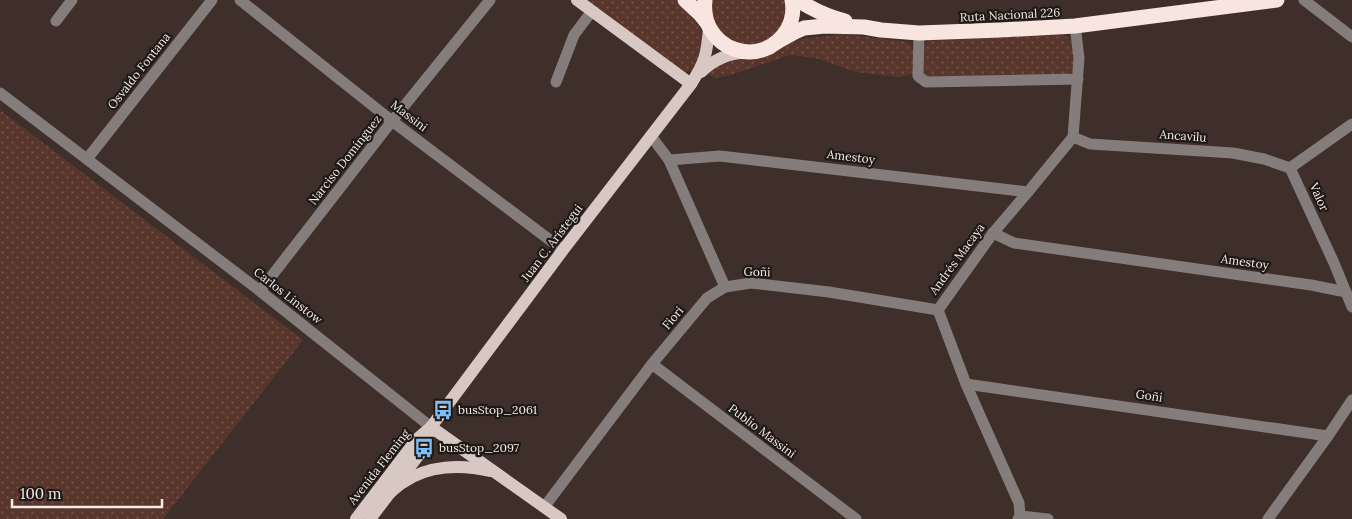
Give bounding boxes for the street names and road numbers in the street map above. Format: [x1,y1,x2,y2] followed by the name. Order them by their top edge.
[959,4,1061,25] street label: Ruta Nacional 226
[104,30,173,112] street label: Osvaldo Fontana
[388,97,431,134] street label: Massini
[305,112,384,208] street label: Narciso Domínguez
[1158,126,1207,145] street label: Ancavilu
[825,146,877,167] street label: Amestoy
[1306,179,1333,214] street label: Valor
[517,201,585,285] street label: Juan C. Arístegui
[925,220,987,298] street label: Andrés Macaya
[1219,251,1271,272] street label: Amestoy
[251,264,326,327] street label: Carlos Linstow
[743,264,771,279] street label: Goñi
[659,303,687,332] street label: Fiori
[1135,386,1163,405] street label: Goñi
[726,400,799,461] street label: Publio Massini
[344,426,413,508] street label: Avenida Fleming

